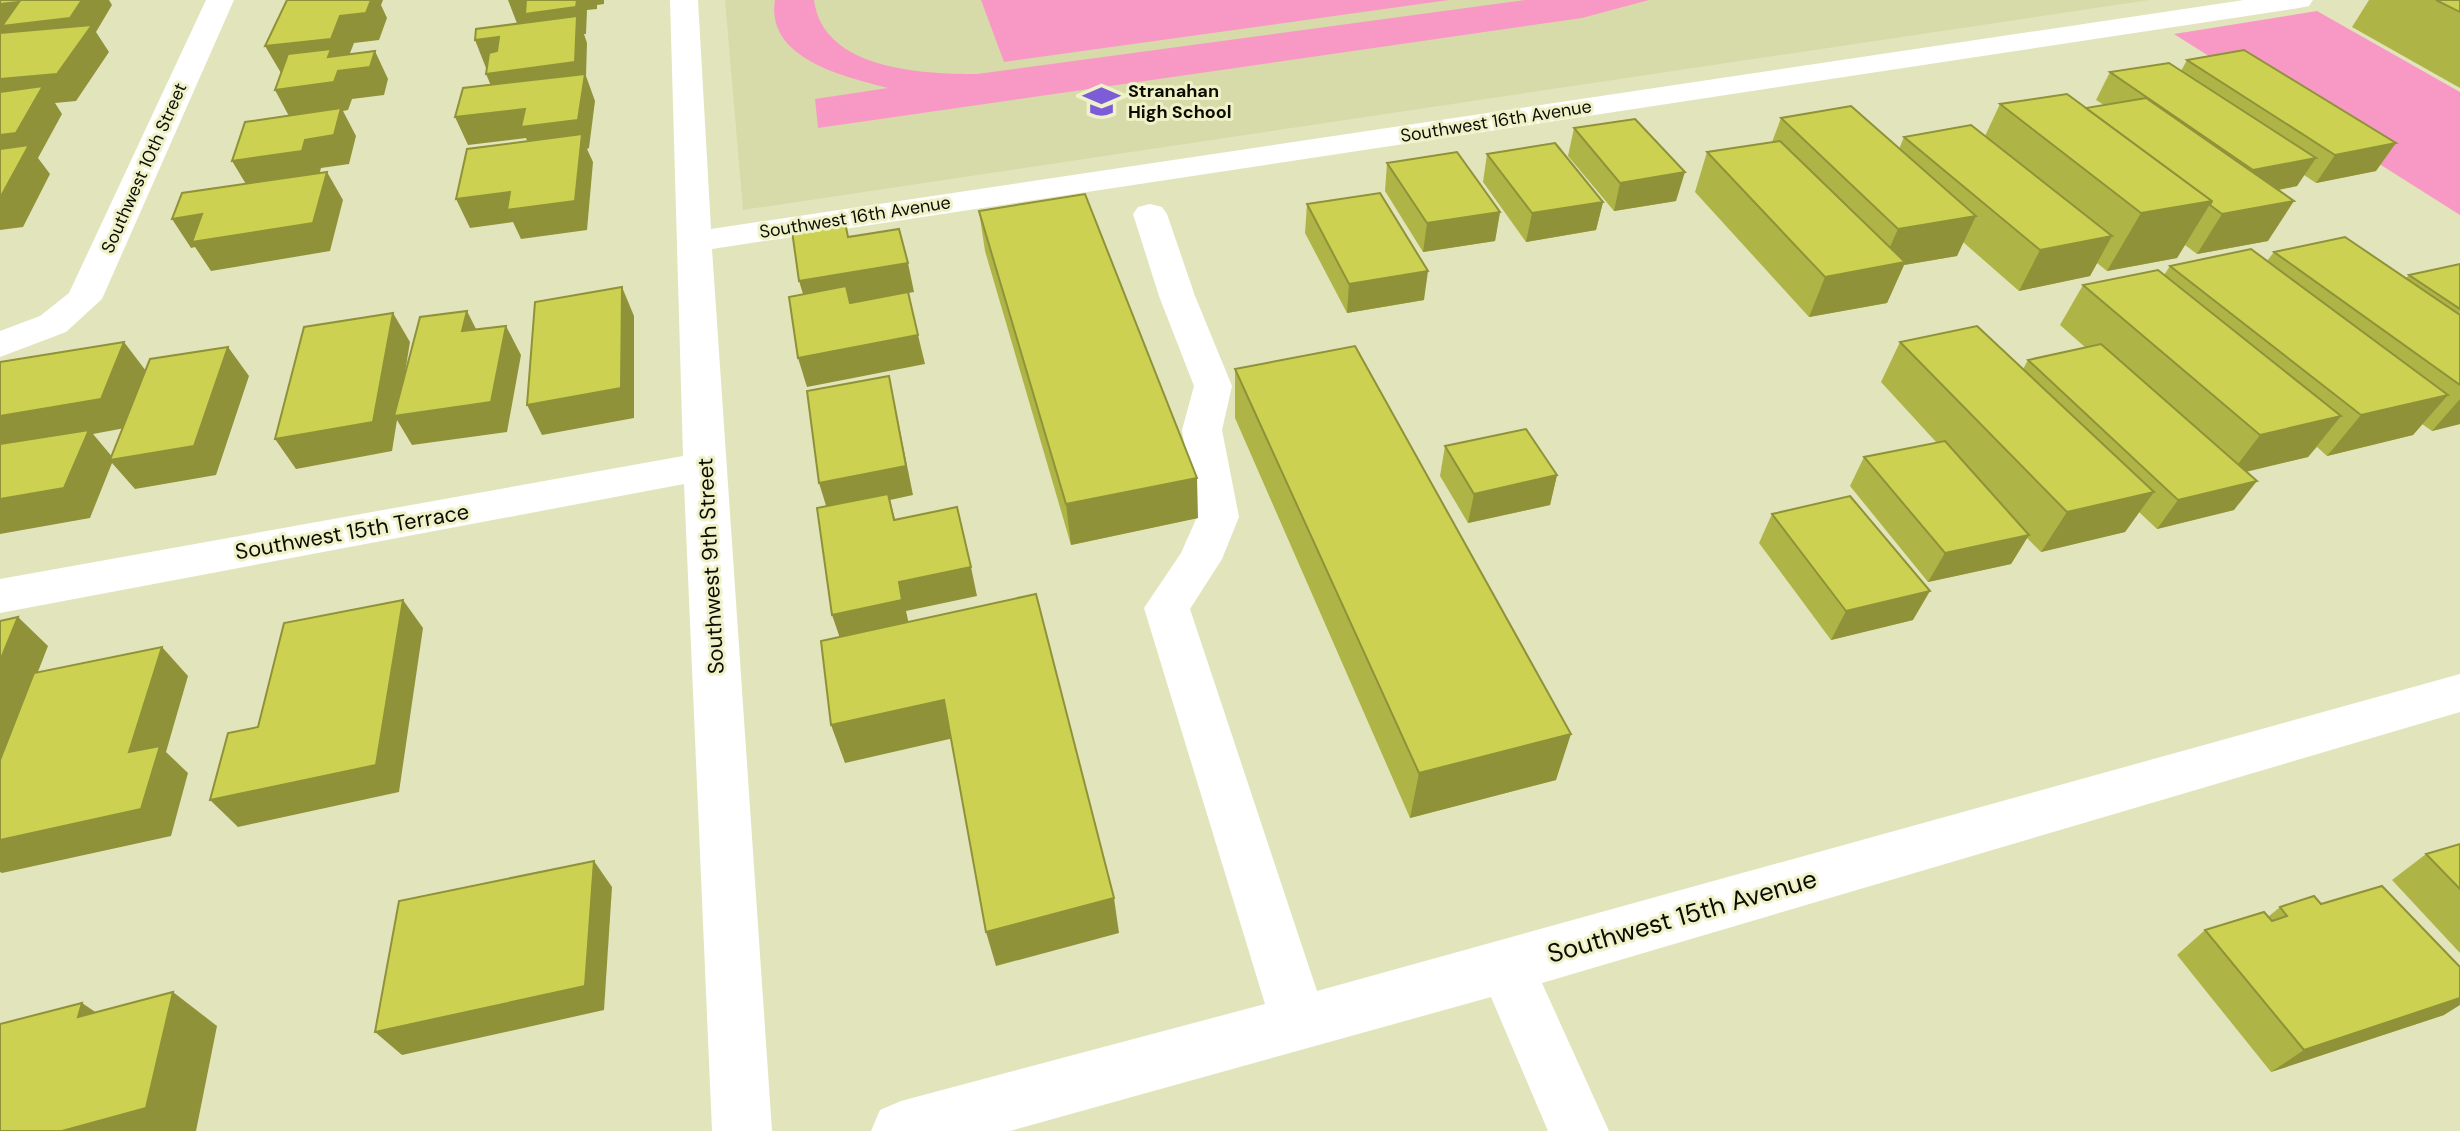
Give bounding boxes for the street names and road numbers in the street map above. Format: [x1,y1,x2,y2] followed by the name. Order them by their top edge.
[96,79,192,257] street label: Southwest 10th Street
[1399,94,1593,148] street label: Southwest 16th Avenue
[758,190,952,244] street label: Southwest 16th Avenue
[690,457,731,675] street label: Southwest 9th Street
[233,497,471,566] street label: Southwest 15th Terrace
[1543,861,1821,971] street label: Southwest 15th Avenue

